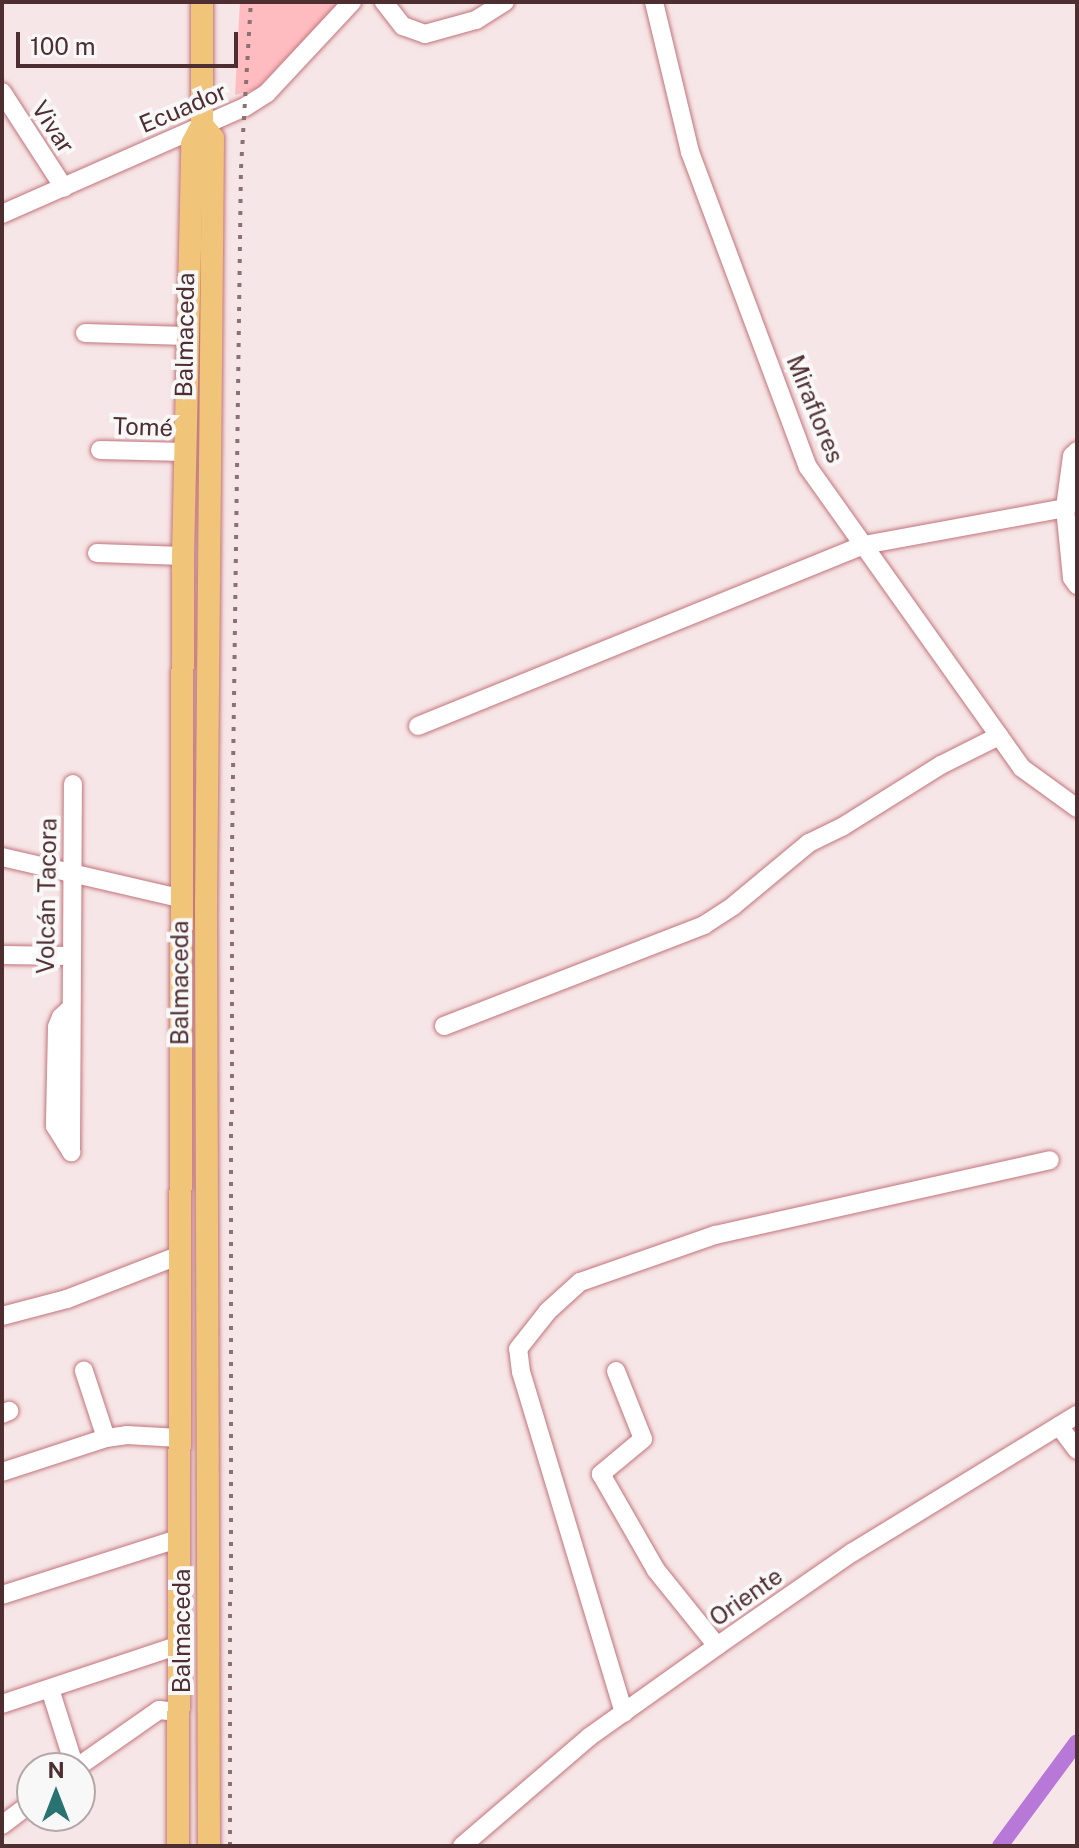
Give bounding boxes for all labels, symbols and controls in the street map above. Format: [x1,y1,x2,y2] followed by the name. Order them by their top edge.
[20,16,242,66] scale bar
[30,32,96,60] text: 100 m
[135,77,231,139] street label: Ecuador
[26,95,80,159] street label: Vivar
[170,272,200,398] street label: Balmaceda
[780,351,850,467] street label: Miraflores
[112,412,174,442] street label: Tomé
[31,818,63,974] street label: Volcán Tacora
[166,921,194,1045] street label: Balmaceda
[704,1562,788,1632] street label: Oriente
[168,1569,196,1693] street label: Balmaceda
[16,1752,96,1832] north arrow
[47,1757,65,1783] text: N

